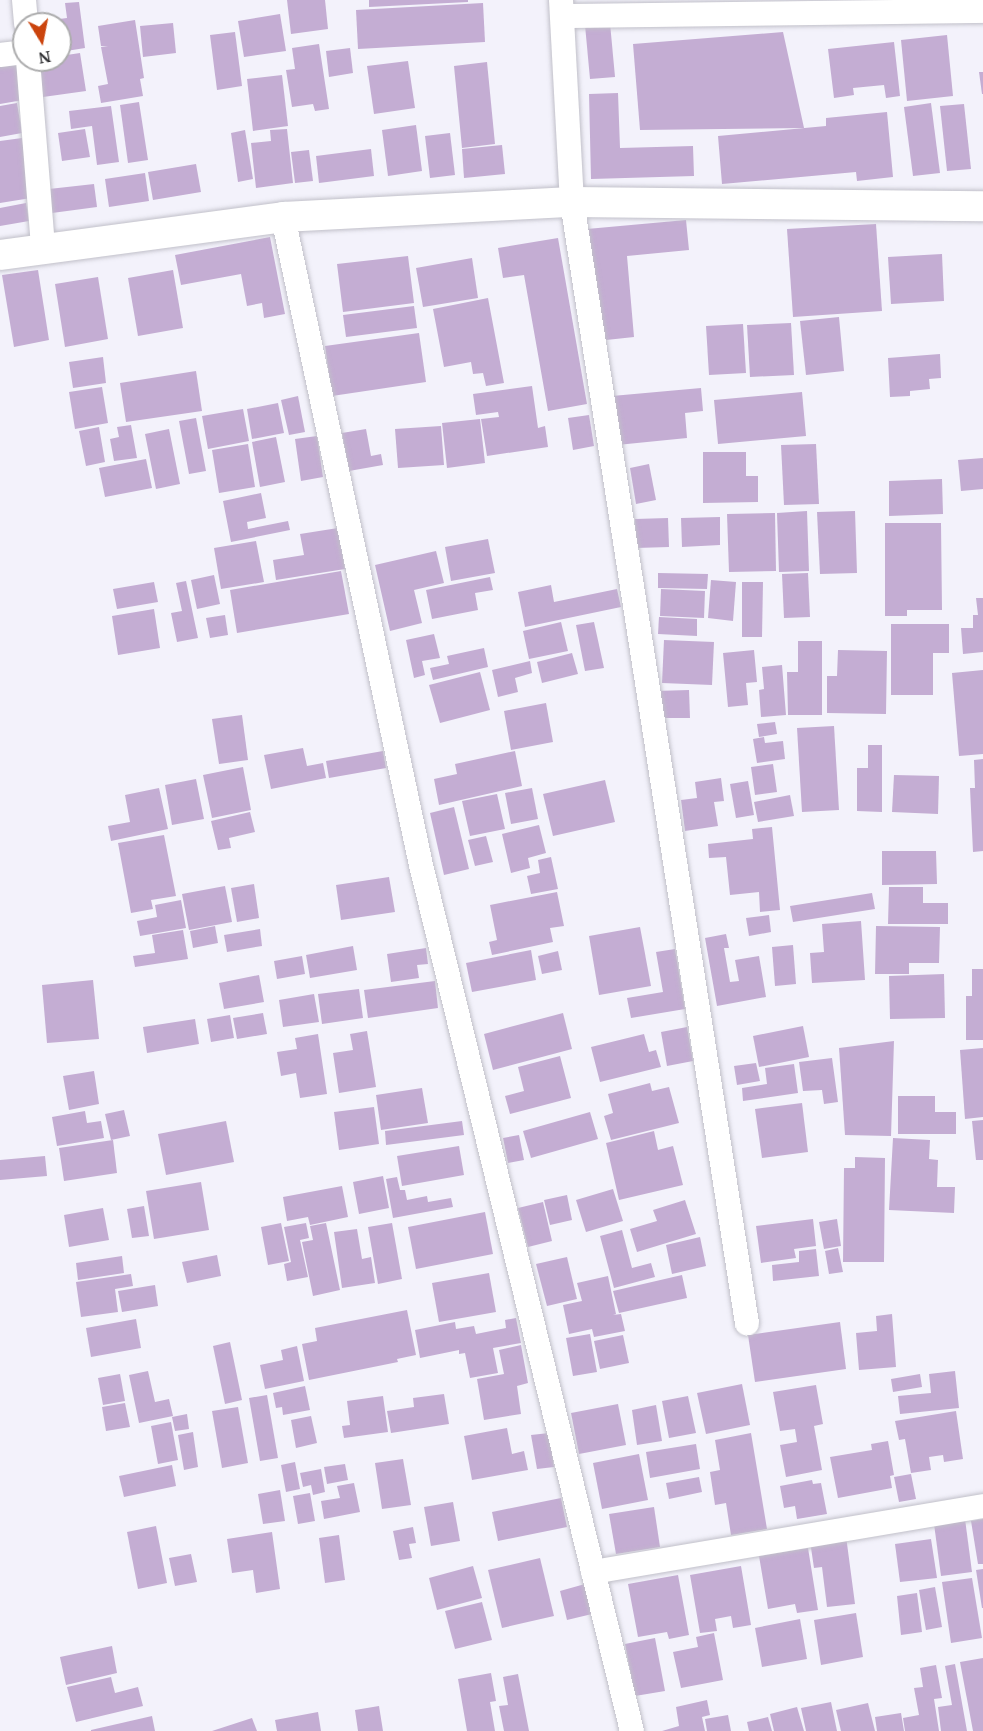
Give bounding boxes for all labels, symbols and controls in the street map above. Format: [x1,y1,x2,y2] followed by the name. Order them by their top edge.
[12,12,72,72] north arrow
[37,46,53,70] text: N

